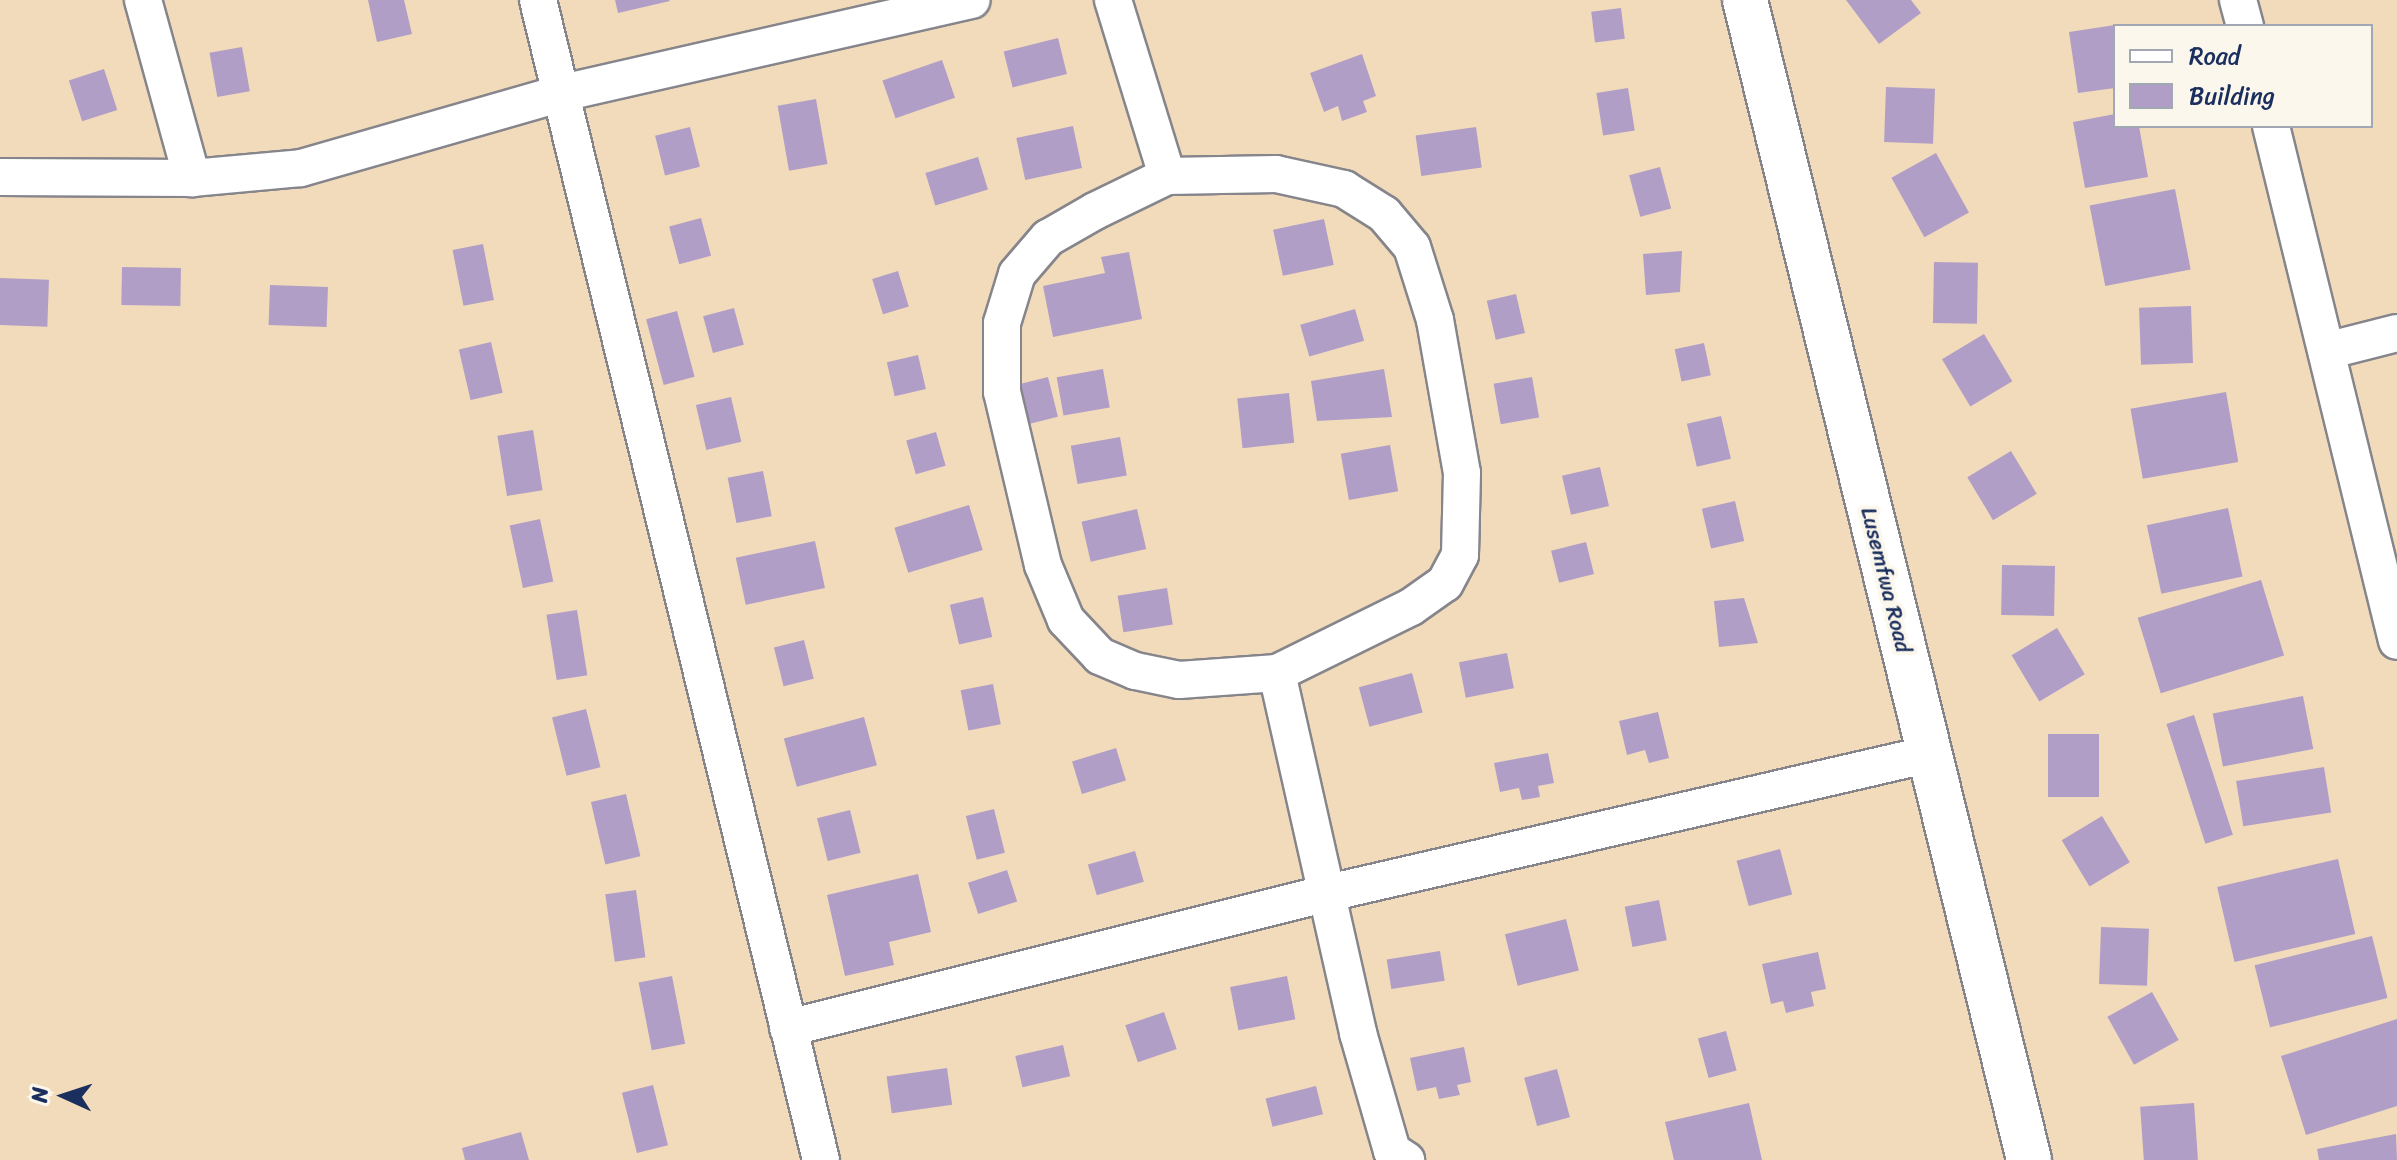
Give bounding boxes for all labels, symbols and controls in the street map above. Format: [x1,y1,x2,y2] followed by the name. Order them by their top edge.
[2113,24,2373,128] legend
[2189,35,2240,77] text: Road
[2189,75,2275,117] text: Building
[1855,505,1917,655] street label: Lusemfwa Road
[24,1056,104,1136] north arrow
[20,1086,59,1103] text: N

